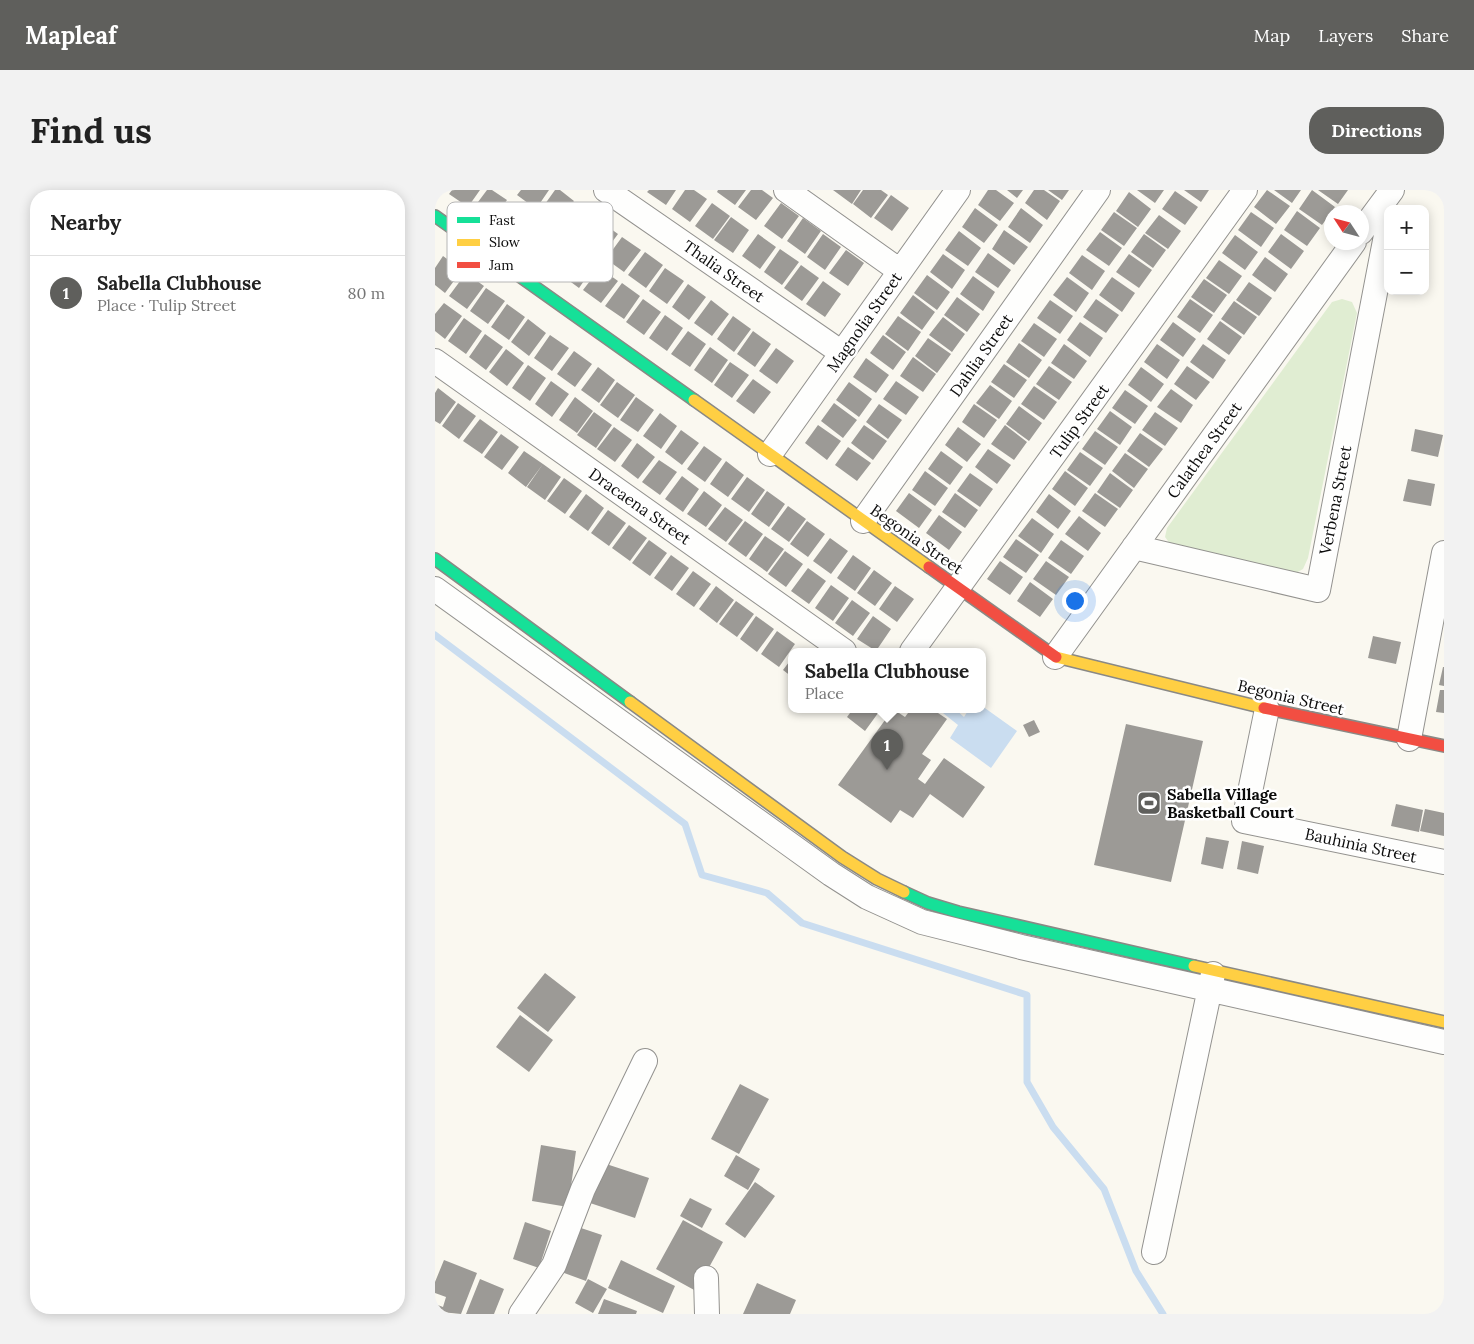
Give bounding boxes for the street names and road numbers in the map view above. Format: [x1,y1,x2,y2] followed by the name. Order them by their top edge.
[679,236,769,307] street label: Thalia Street
[822,267,906,376] street label: Magnolia Street
[945,309,1017,400] street label: Dahlia Street
[1045,379,1113,462] street label: Tulip Street
[1162,397,1246,502] street label: Calathea Street
[1314,443,1356,557] street label: Verbena Street
[585,463,696,549] street label: Dracaena Street
[867,500,968,579] street label: Begonia Street
[1236,675,1347,719] street label: Begonia Street
[1303,823,1420,867] street label: Bauhinia Street

